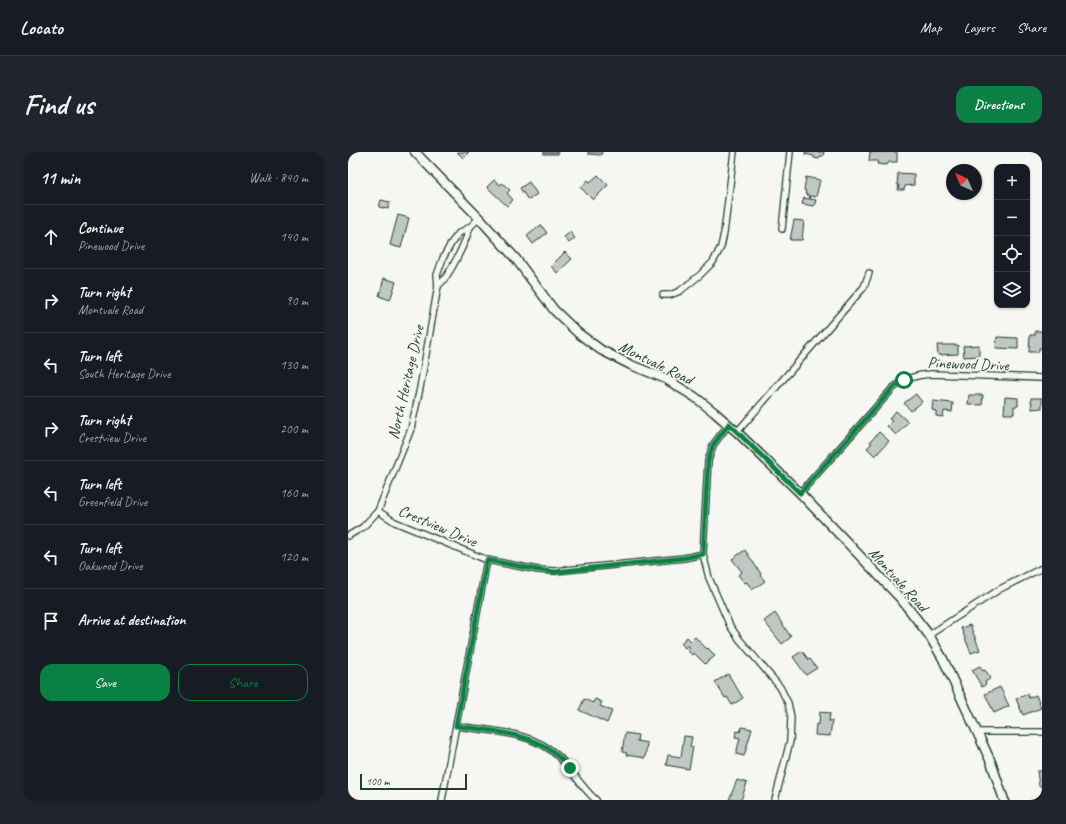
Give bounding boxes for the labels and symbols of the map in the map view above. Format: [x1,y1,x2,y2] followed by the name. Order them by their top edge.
[946,164,982,200] north arrow
[383,322,429,441] street label: North Heritage Drive
[615,336,698,391] street label: Montvale Road
[927,353,1011,375] street label: Pinewood Drive
[895,371,913,389] route start
[395,500,482,552] street label: Crestview Drive
[864,543,934,618] street label: Montvale Road
[561,759,579,777] route end
[360,772,467,791] scale bar

